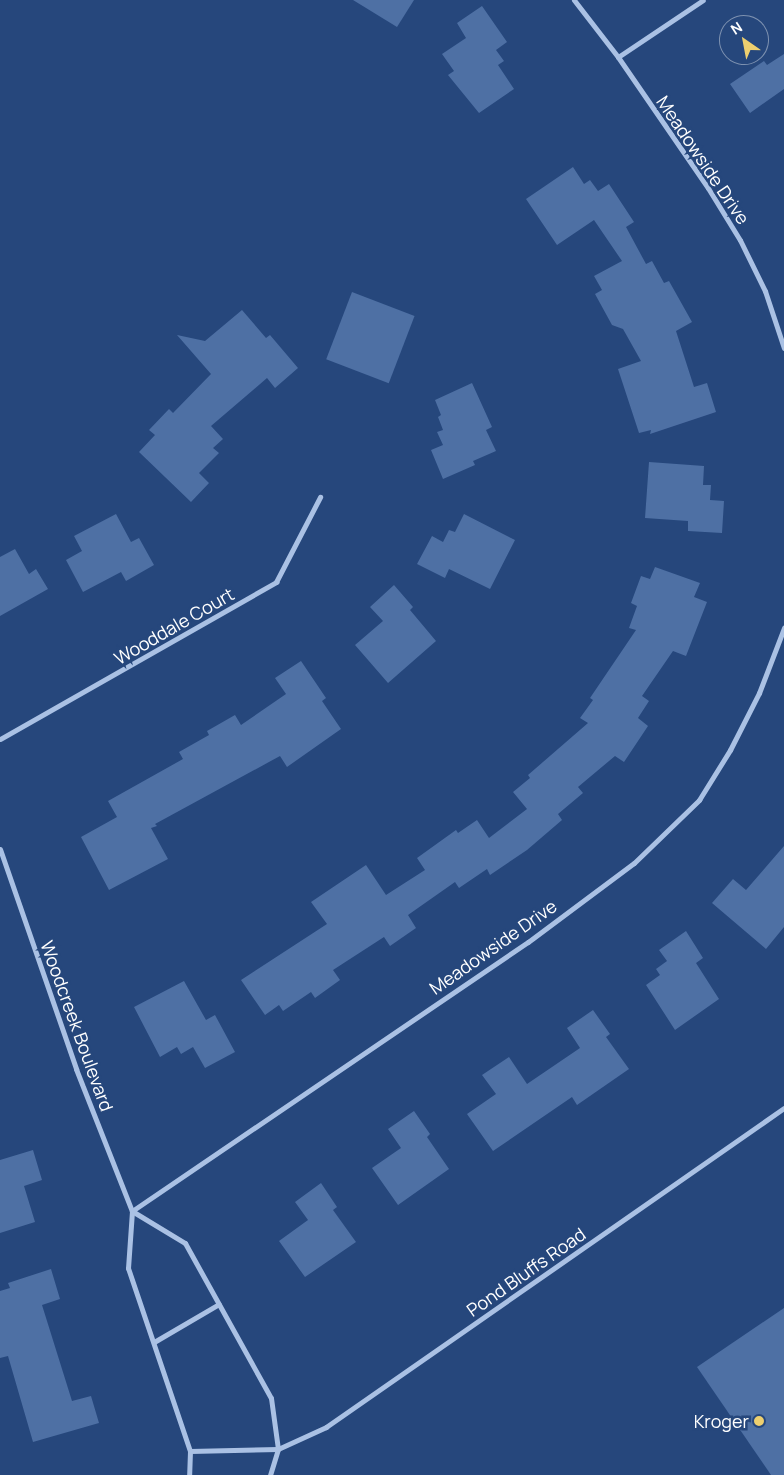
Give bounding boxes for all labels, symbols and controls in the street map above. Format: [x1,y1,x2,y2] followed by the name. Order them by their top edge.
[719,15,769,65] north arrow
[727,17,745,39] text: N
[652,92,754,228] street label: Meadowside Drive
[110,583,238,669] street label: Wooddale Court
[425,895,561,999] street label: Meadowside Drive
[36,938,118,1114] street label: Woodcreek Boulevard
[462,1223,590,1321] street label: Pond Bluffs Road
[694,1410,749,1432] place label: Kroger
[753,1415,765,1427] marker: Kroger

